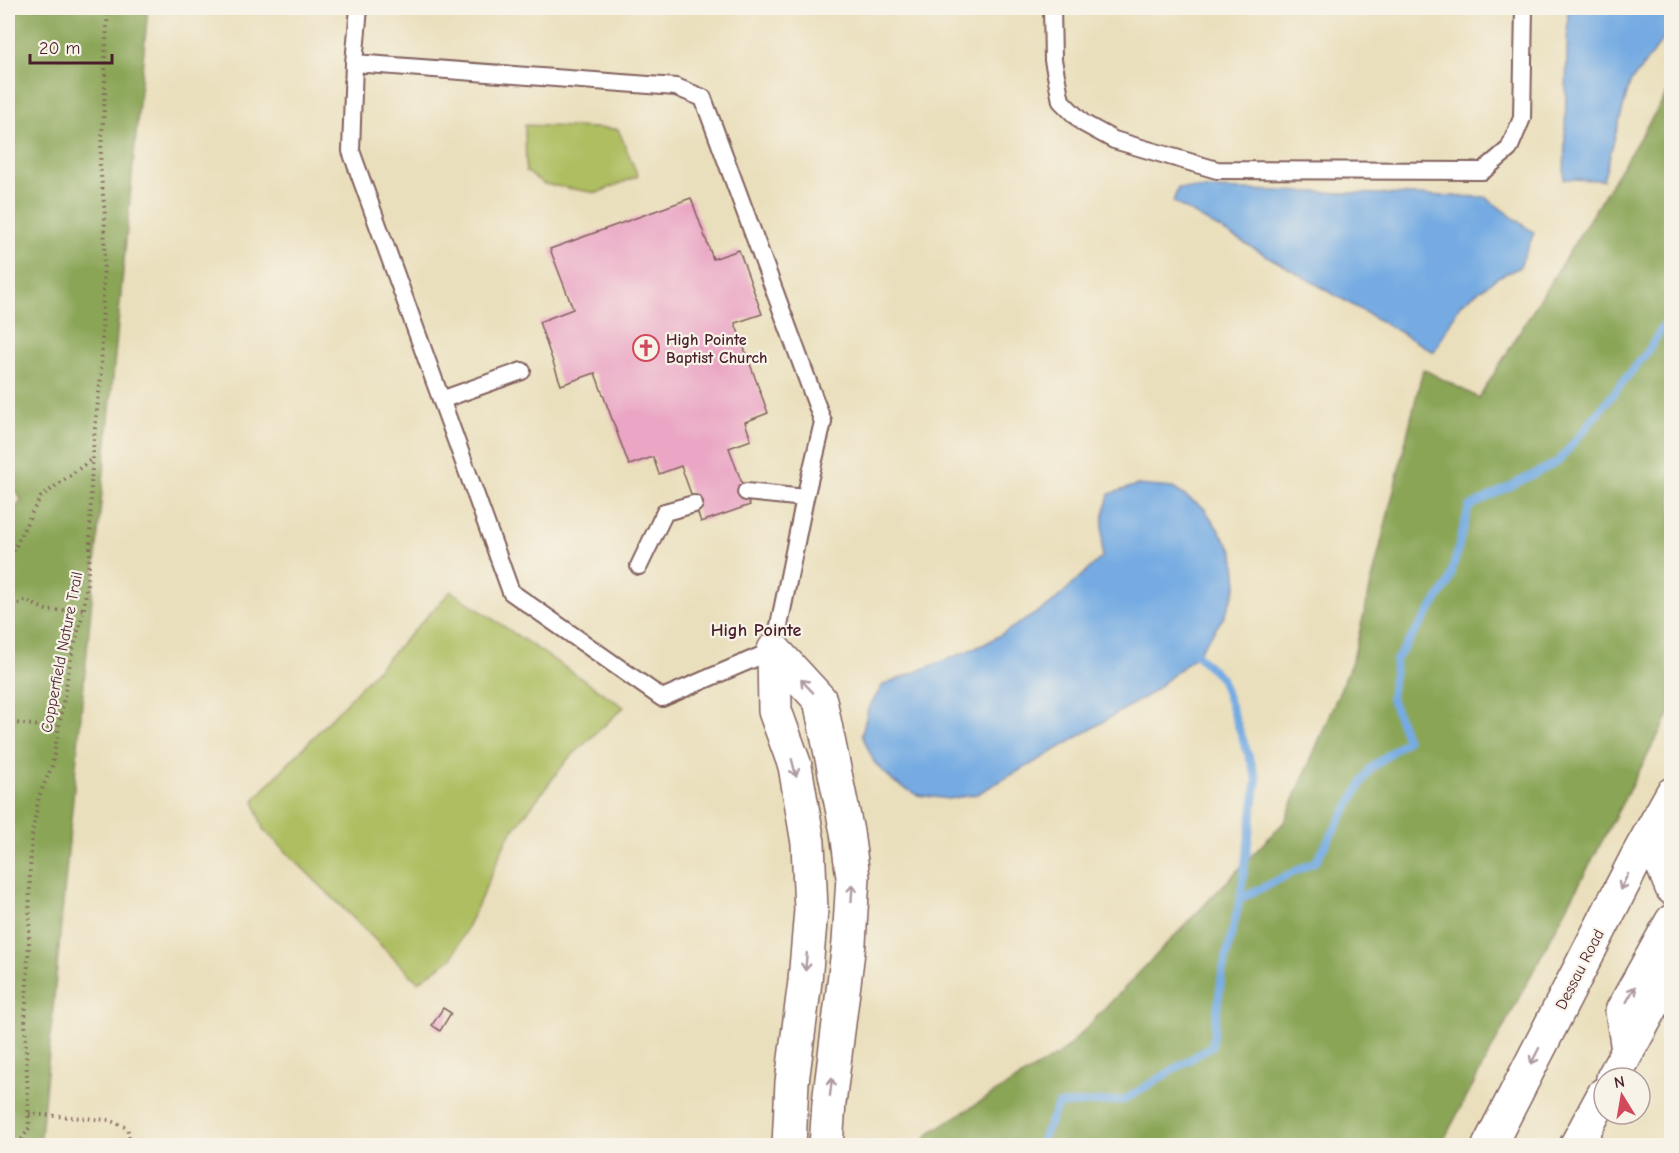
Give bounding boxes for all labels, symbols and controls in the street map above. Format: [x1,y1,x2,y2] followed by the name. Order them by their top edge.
[30,27,112,65] scale bar
[39,38,80,59] text: 20 m
[666,331,767,367] place label: High Pointe Baptist Church
[631,333,661,363] church icon: High Pointe Baptist Church
[38,570,86,734] street label: Copperfield Nature Trail
[711,620,802,641] district label: High Pointe
[800,678,814,693] one-way arrow
[789,759,801,778] one-way arrow
[1618,873,1629,891] one-way arrow
[847,884,858,904] one-way arrow
[1552,926,1608,1013] street label: Dessau Road
[800,951,811,971] one-way arrow
[1625,986,1637,1003] one-way arrow
[1529,1047,1541,1064] one-way arrow
[1592,1066,1652,1126] north arrow
[1612,1072,1626,1092] text: N
[826,1078,837,1098] one-way arrow

